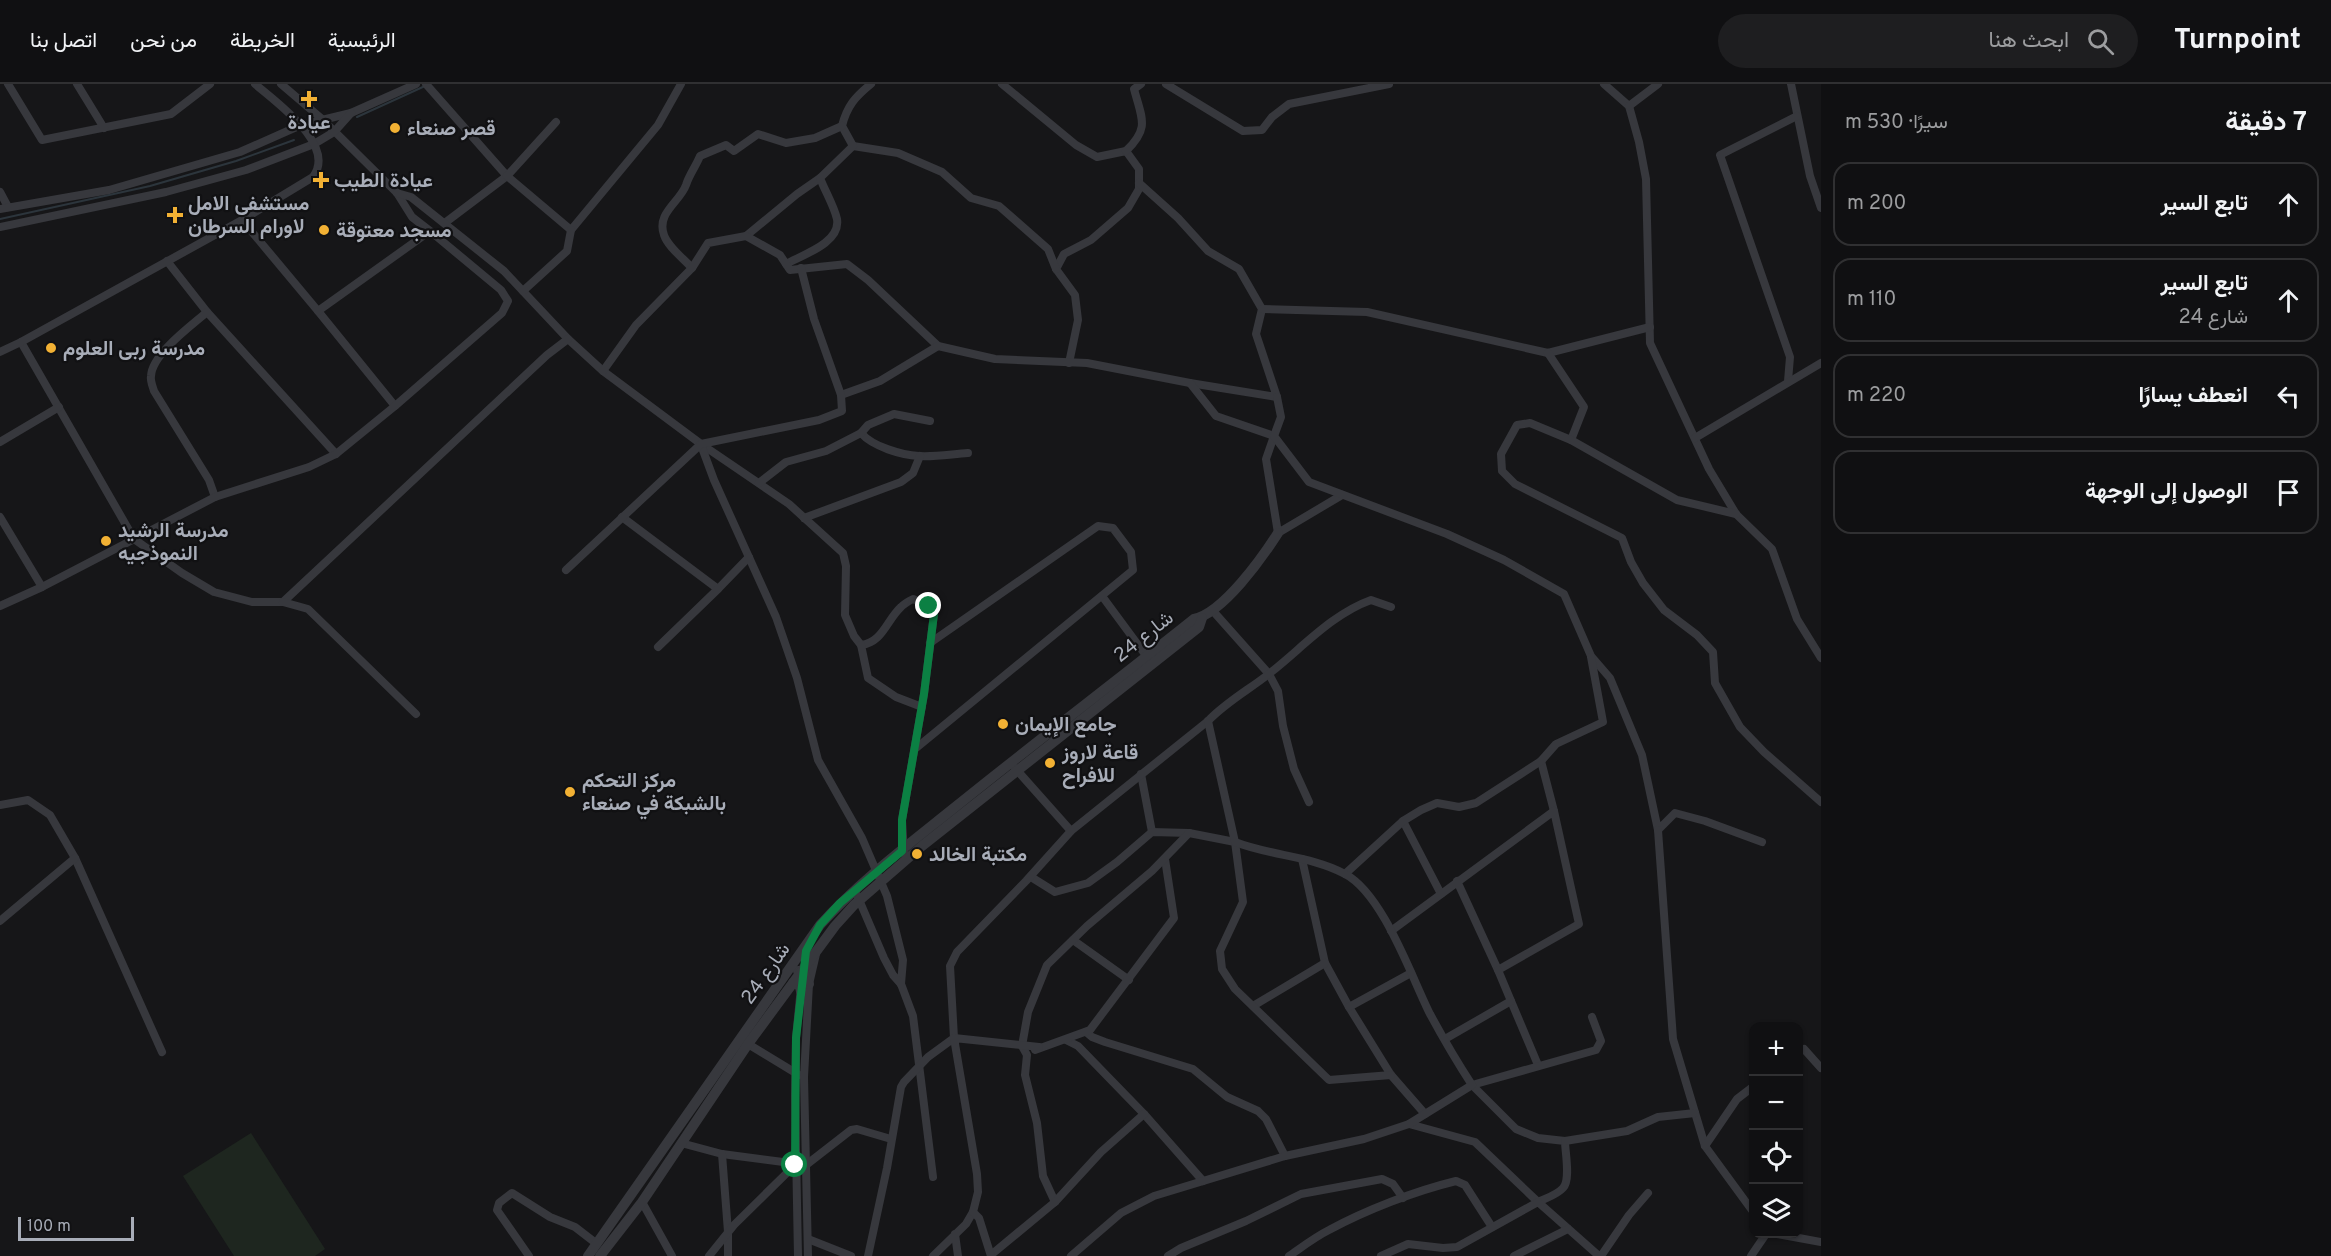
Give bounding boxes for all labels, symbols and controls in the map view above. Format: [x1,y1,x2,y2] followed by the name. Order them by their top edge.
[1718,14,2138,68] search box
[2174,23,2301,59] text: Turnpoint
[2084,25,2117,58] icon: search
[30,28,97,55] text: اتصل بنا
[130,28,197,55] text: من نحن
[230,28,295,55] text: الخريطة
[328,28,396,55] text: الرئيسية
[1988,28,2069,55] text: ابحث هنا
[300,90,318,108] marker: عيادة
[2225,107,2307,140] text: 7 دقيقة
[1845,110,1948,136] text: سيرًا · 530 m
[287,111,331,137] place label: عيادة
[407,117,496,143] place label: قصر صنعاء
[388,121,402,135] marker: قصر صنعاء
[334,169,433,195] place label: عيادة الطيب
[312,171,330,189] marker: عيادة الطيب
[2272,188,2305,221] icon: ahead
[1847,191,1906,217] text: 200 m
[2160,191,2248,218] text: تابع السير
[188,192,310,241] place label: مستشفى الامل لاورام السرطان
[166,206,184,224] marker: مستشفى الامل لاورام السرطان
[336,219,452,245] place label: مسجد معتوقة
[317,223,331,237] marker: مسجد معتوقة
[2160,271,2248,298] text: تابع السير
[2272,284,2305,317] icon: ahead
[1847,287,1896,313] text: 110 m
[2179,305,2248,331] text: شارع 24
[63,337,205,363] place label: مدرسة ربى العلوم
[44,341,58,355] marker: مدرسة ربى العلوم
[2272,380,2305,413] icon: left
[1847,383,1906,409] text: 220 m
[2138,383,2248,410] text: انعطف يسارًا
[2272,476,2305,509] icon: arrive
[2085,479,2248,506] text: الوصول إلى الوجهة
[118,519,229,568] place label: مدرسة الرشيد النموذجيه
[99,534,113,548] marker: مدرسة الرشيد النموذجيه
[915,592,941,618] route end
[1109,606,1180,669] street label: شارع 24
[1015,713,1116,739] place label: جامع الإيمان
[996,717,1010,731] marker: جامع الإيمان
[1061,741,1138,790] place label: قاعة لاروز للافراح
[1043,756,1057,770] marker: قاعة لاروز للافراح
[582,769,726,820] place label: مركز التحكم بالشبكة في صنعاء
[563,785,577,799] marker: مركز التحكم بالشبكة في صنعاء
[929,843,1027,869] place label: مكتبة الخالد
[910,847,924,861] marker: مكتبة الخالد
[736,938,797,1010] street label: شارع 24
[1749,1022,1803,1238] map controls
[1749,1022,1803,1076] button: +
[1749,1076,1803,1130] button: −
[1749,1130,1803,1184] button: locate
[781,1151,807,1177] route start
[1749,1184,1803,1238] button: layers
[18,1214,134,1242] scale bar
[27,1217,71,1237] text: 100 m

